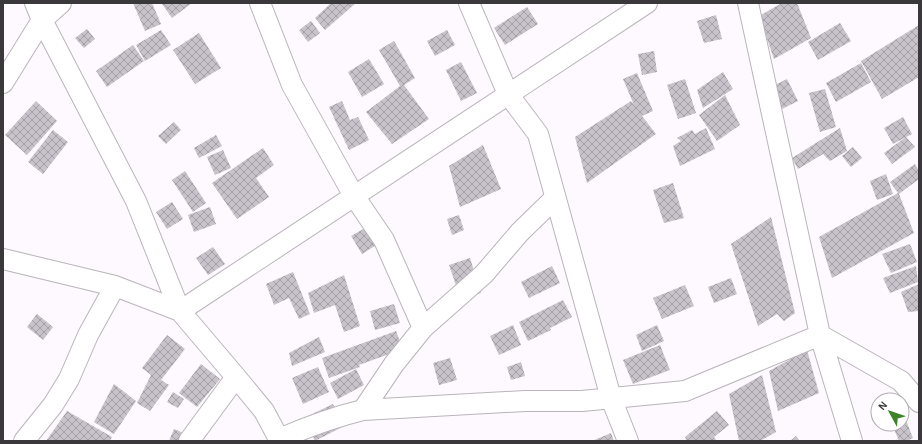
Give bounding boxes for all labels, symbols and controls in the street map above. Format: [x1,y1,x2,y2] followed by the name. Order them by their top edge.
[870,392,910,432] north arrow
[876,399,889,412] text: N

